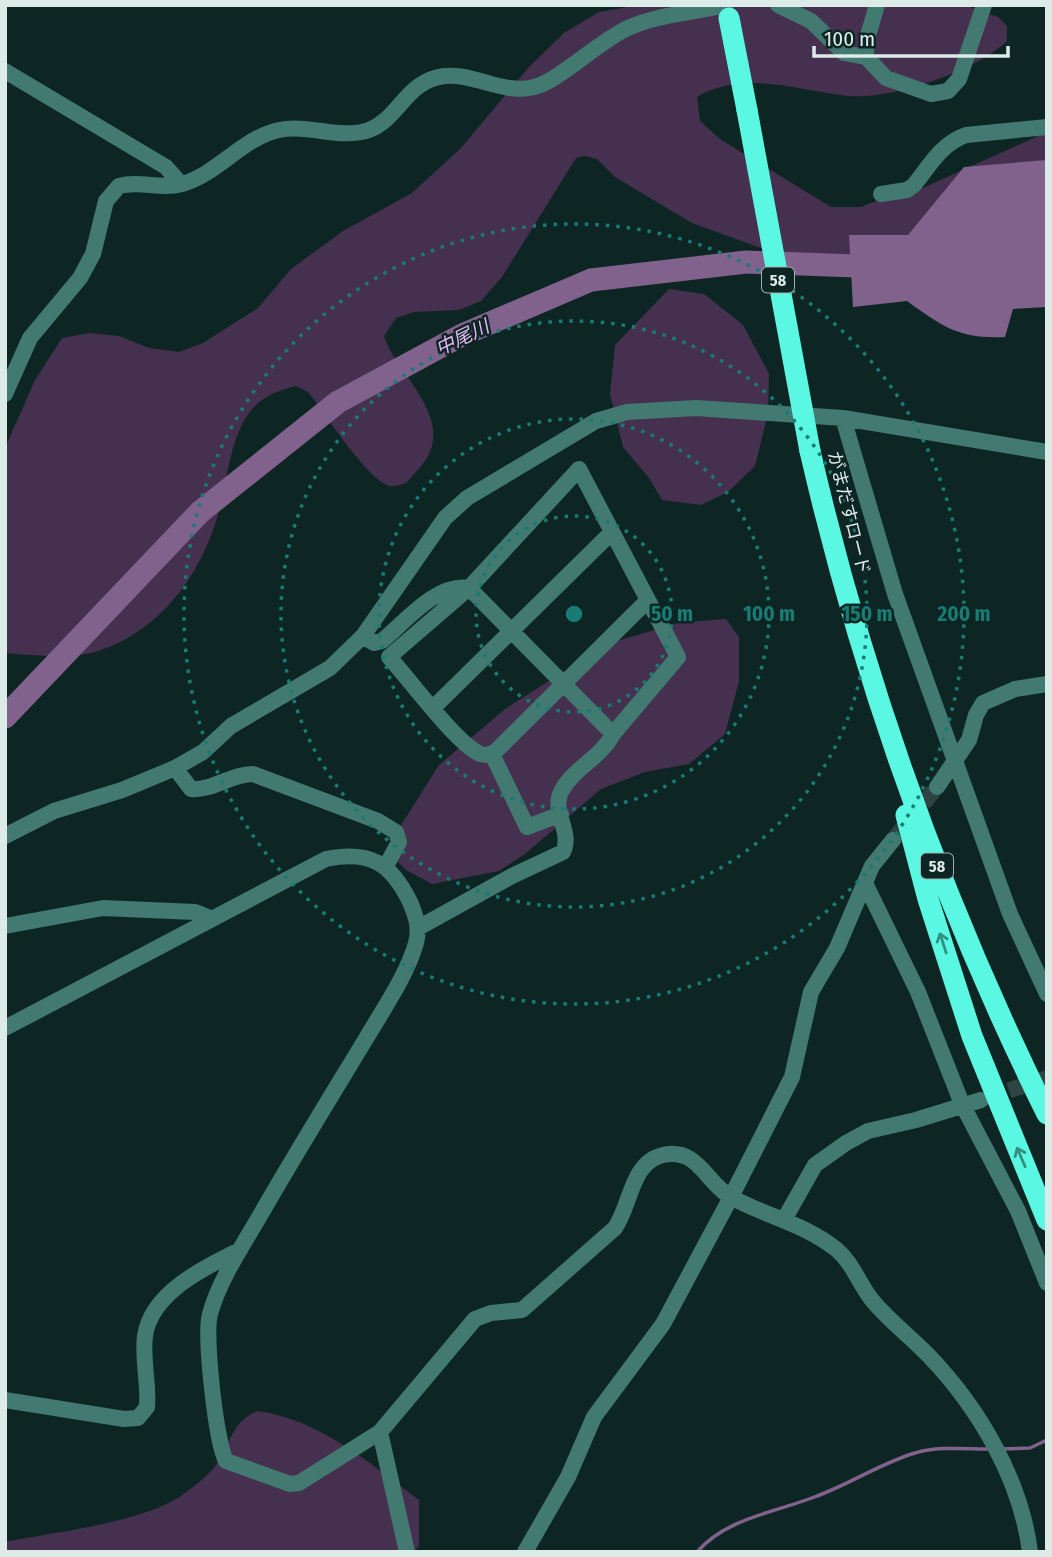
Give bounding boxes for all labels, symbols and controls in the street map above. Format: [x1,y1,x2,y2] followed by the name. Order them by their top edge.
[814,14,1008,58] scale bar
[824,26,875,52] text: 100 m
[762,268,794,292] road number: 58
[432,314,495,360] water label: 中尾川
[823,449,875,577] street label: がまだすロード
[651,601,693,627] text: 50 m
[743,601,795,627] text: 100 m
[841,601,893,627] text: 150 m
[936,601,991,627] text: 200 m
[562,602,586,626] centre of rings
[921,853,953,878] road number: 58
[935,933,948,955] one-way arrow
[1014,1146,1027,1168] one-way arrow

